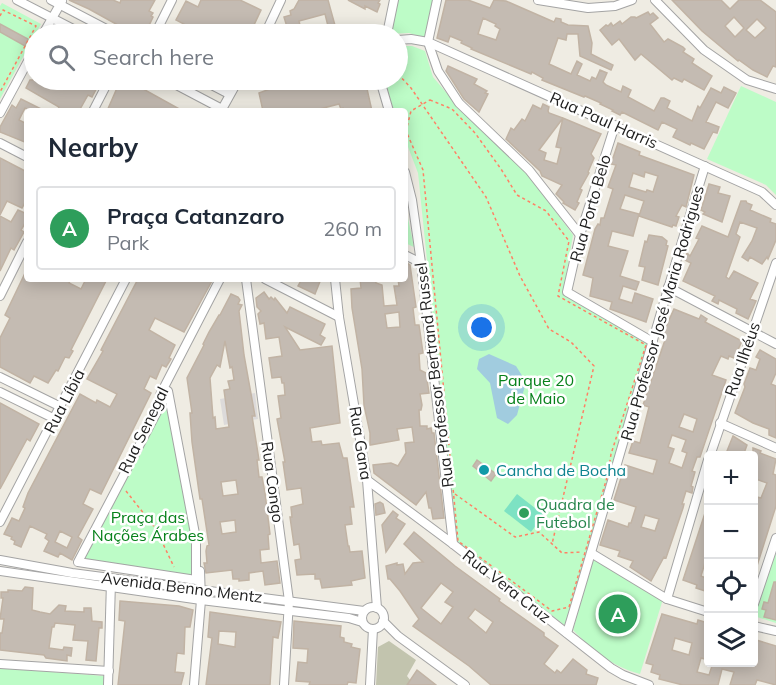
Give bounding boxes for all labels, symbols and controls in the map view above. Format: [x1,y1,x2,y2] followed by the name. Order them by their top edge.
[24,24,408,90] search box
[45,41,78,74] icon: search
[93,43,214,71] text: Search here
[547,87,661,153] street label: Rua Paul Harris
[48,131,138,164] text: Nearby
[565,152,615,264] street label: Rua Porto Belo
[616,183,708,443] street label: Rua Professor José Maria Rodrigues
[107,202,284,230] text: Praça Catanzaro
[62,216,77,241] text: A
[323,216,382,241] text: 260 m
[107,230,149,255] text: Park
[410,261,458,489] street label: Rua Professor Bertrand Russel
[467,313,496,342] your location
[720,319,764,399] street label: Rua Ilhéus
[39,365,89,437] street label: Rua Líbia
[498,370,574,408] park label: Parque 20 de Maio
[113,383,173,477] street label: Rua Senegal
[345,405,377,481] street label: Rua Gana
[257,440,289,524] street label: Rua Congo
[704,451,758,667] map controls
[704,451,758,505] button: +
[496,460,626,480] place label: Cancha de Bocha
[477,463,491,477] marker: Cancha de Bocha
[536,494,615,532] place label: Quadra de Futebol
[704,505,758,559] button: −
[517,506,531,520] marker: Quadra de Futebol
[92,507,204,545] park label: Praça das Nações Árabes
[459,545,555,627] street label: Rua Vera Cruz
[704,559,758,613] button: locate
[100,567,264,607] street label: Avenida Benno Mentz
[598,592,638,636] pin: A
[704,613,758,667] button: layers

